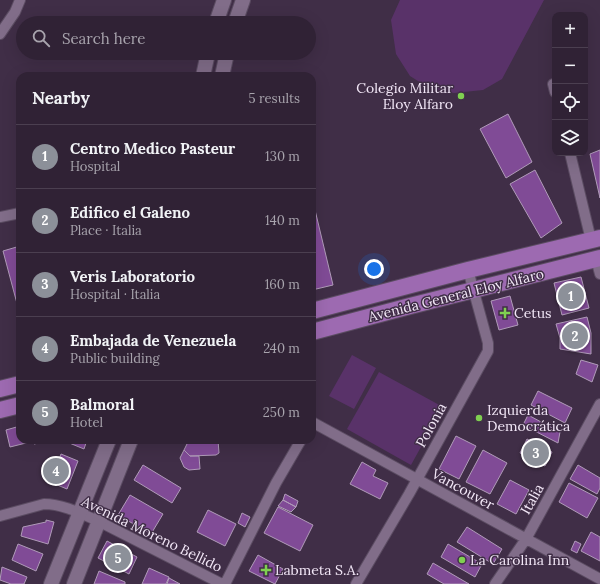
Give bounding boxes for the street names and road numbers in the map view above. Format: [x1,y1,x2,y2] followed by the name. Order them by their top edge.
[365,264,546,326] street label: Avenida General Eloy Alfaro
[411,400,451,450] street label: Polonia
[428,464,498,514] street label: Vancouver
[516,481,548,517] street label: Italia
[78,492,225,576] street label: Avenida Moreno Bellido

